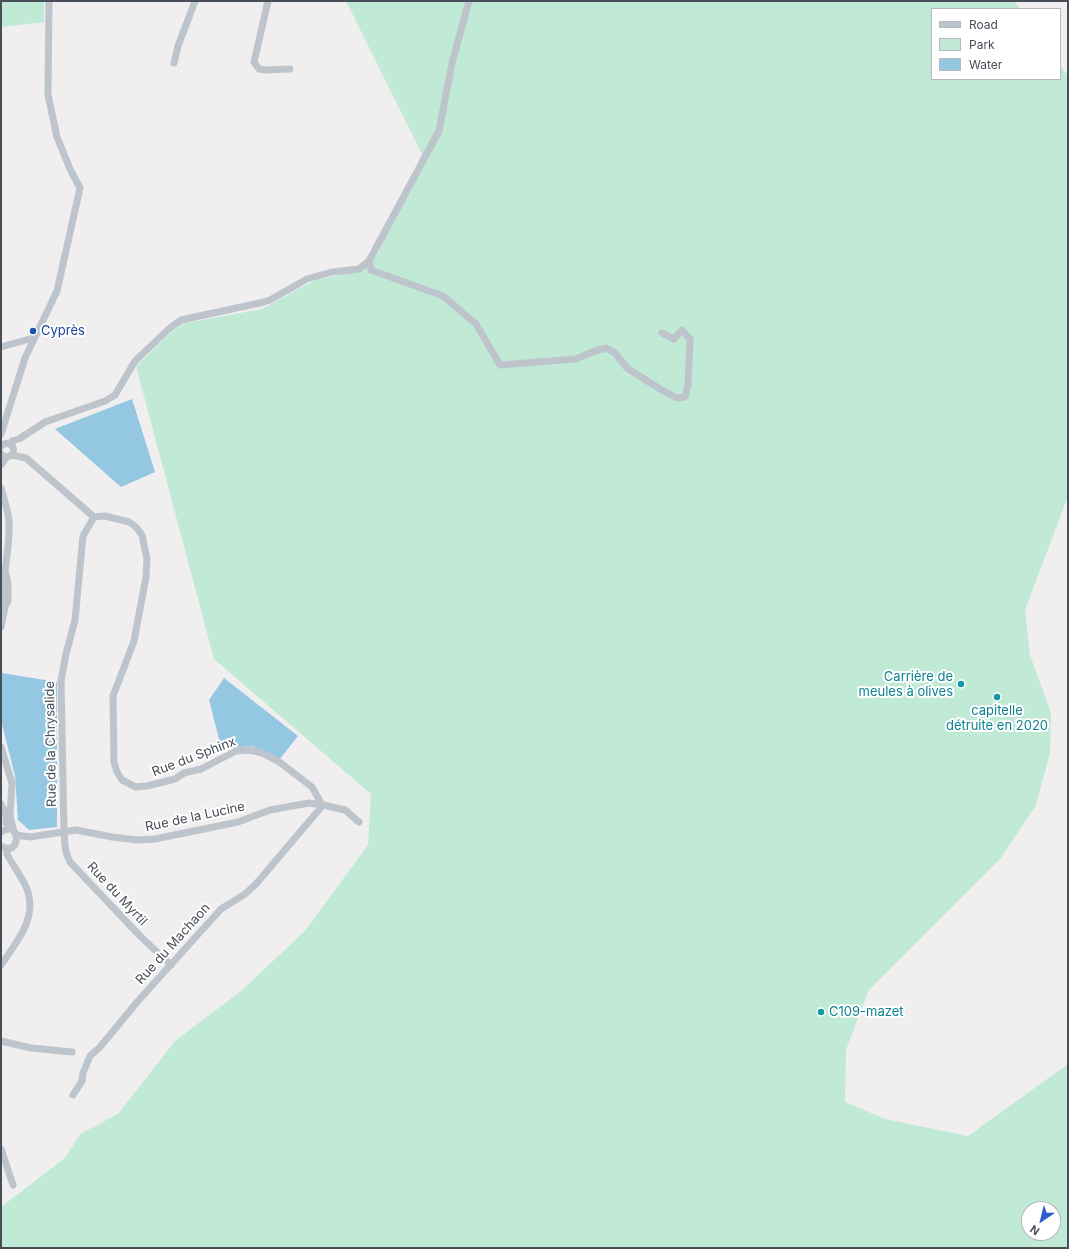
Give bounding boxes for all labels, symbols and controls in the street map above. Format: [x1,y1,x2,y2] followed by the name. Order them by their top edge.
[931,8,1061,80] legend
[969,17,998,32] text: Road
[969,37,995,52] text: Park
[969,57,1002,72] text: Water
[41,323,85,339] place label: Cyprès
[28,326,38,336] marker: Cyprès
[859,669,953,700] place label: Carrière de meules à olives
[956,679,966,689] marker: Carrière de meules à olives
[42,681,60,807] street label: Rue de la Chrysalide
[992,692,1002,702] marker: capitelle détruite en 2020
[946,703,1048,734] place label: capitelle détruite en 2020
[150,734,238,780] street label: Rue du Sphinx
[144,799,246,835] street label: Rue de la Lucine
[84,859,150,929] street label: Rue du Myrtil
[133,900,213,988] street label: Rue du Machaon
[829,1004,904,1020] place label: C109-mazet
[816,1007,826,1017] marker: C109-mazet
[1021,1201,1061,1241] north arrow
[1027,1222,1042,1238] text: N

